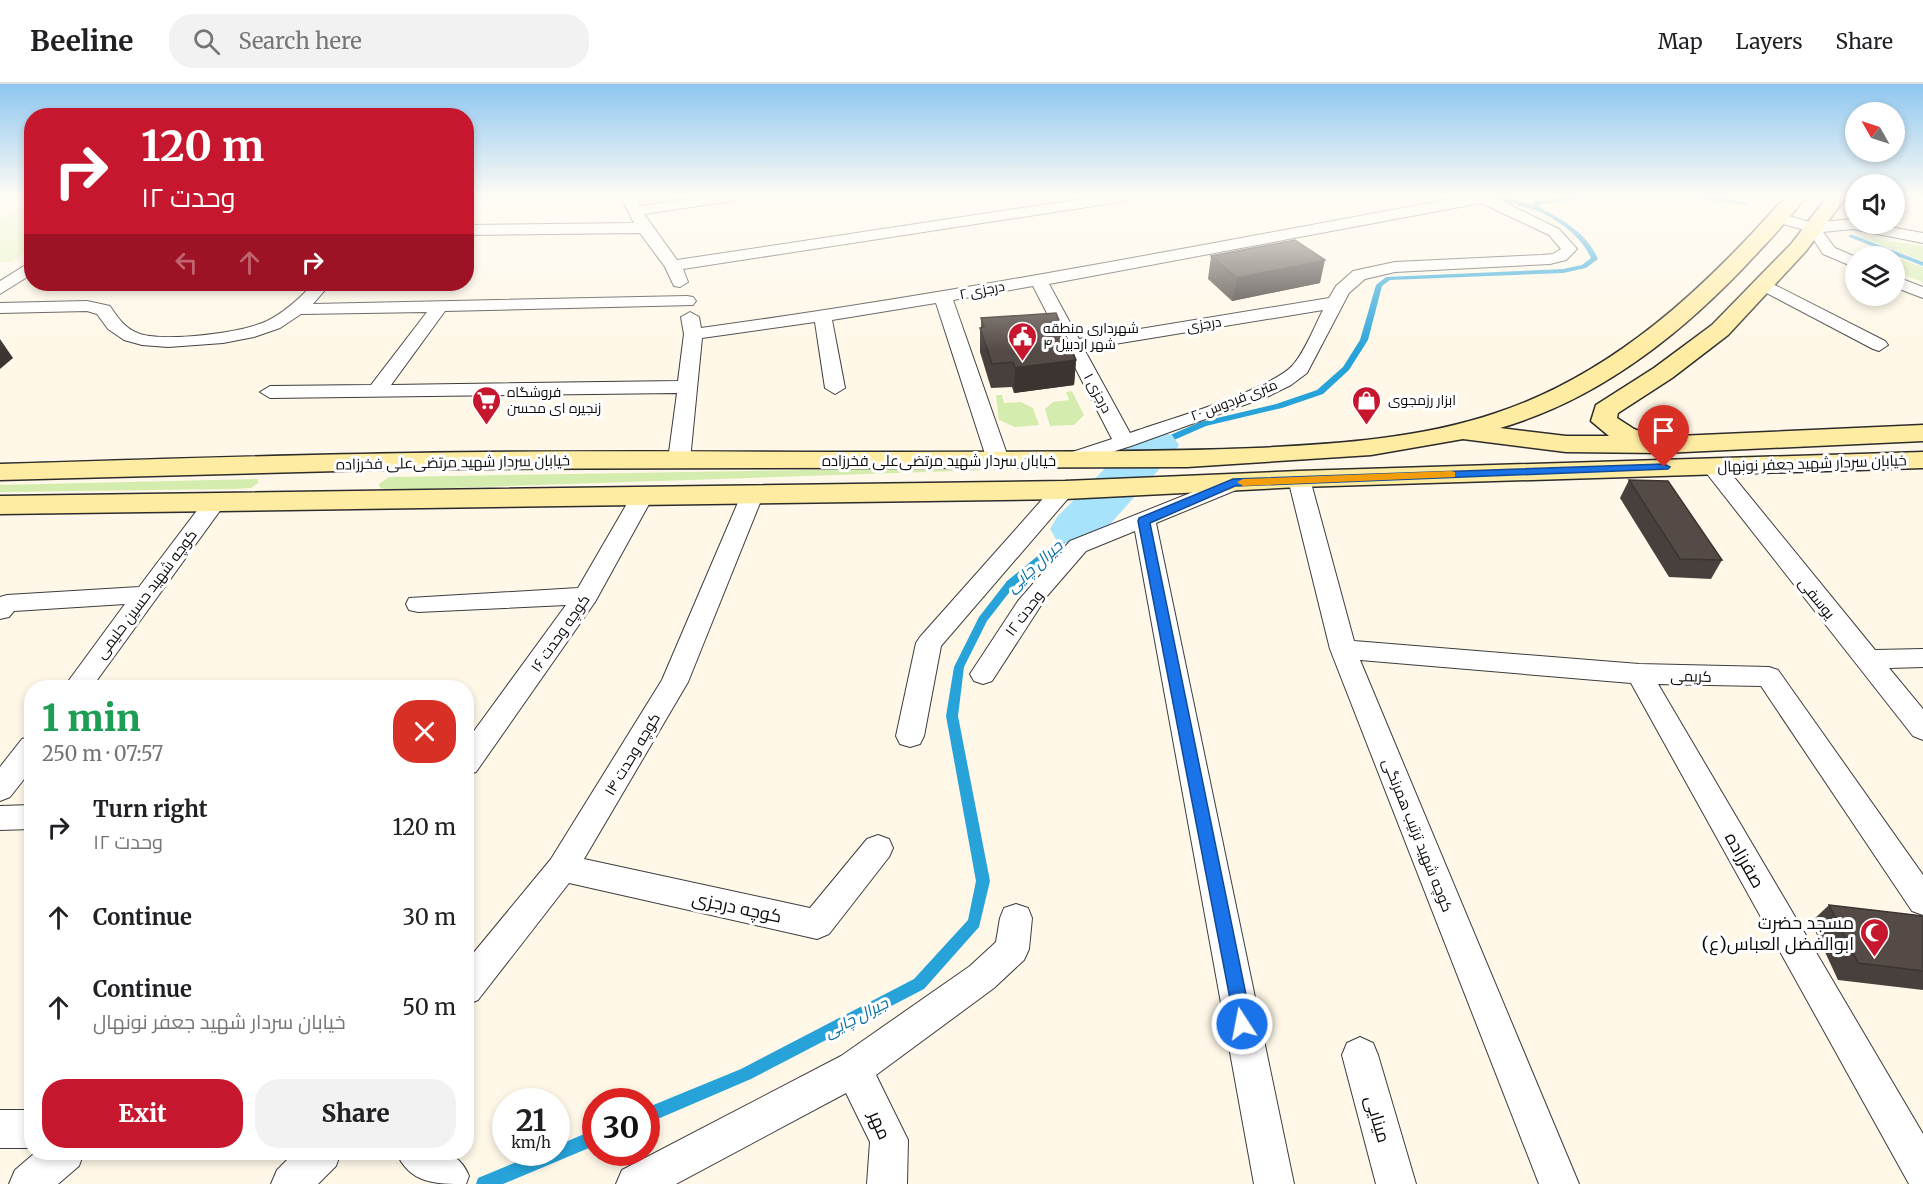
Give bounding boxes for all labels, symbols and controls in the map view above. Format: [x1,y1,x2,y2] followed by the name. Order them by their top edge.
[169,14,589,68] search box
[30,23,133,59] text: Beeline
[190,25,223,58] icon: search
[238,27,362,55] text: Search here
[1658,28,1703,55] text: Map
[1736,28,1803,55] text: Layers
[1836,28,1893,55] text: Share
[1845,102,1905,162] north arrow
[1845,102,1905,306] map controls
[141,120,264,172] text: 120 m
[42,132,120,210] icon: right
[1845,174,1905,234] button: sound
[141,180,235,214] text: وحدت ۱۲
[170,246,203,279] icon: left
[233,246,266,279] icon: ahead
[296,246,329,279] icon: right
[1845,246,1905,306] button: layers
[958,277,1006,303] street label: درجزی ۲
[1185,312,1223,336] street label: درجزی
[1043,319,1139,353] place label: شهرداری منطقه ۴ شهر اردبیل
[1006,320,1038,362] public building icon: شهرداری منطقه ۴ شهر اردبیل
[1080,370,1116,416] street label: درجزی ۱
[1188,375,1280,425] street label: ۲۰ متری فردوس
[507,383,601,417] place label: فروشگاه زنجیره ای محسن
[470,384,502,426] supermarket icon: فروشگاه زنجیره ای محسن
[1351,384,1383,426] shop icon: ابزار رزمجوی
[1388,391,1456,409] place label: ابزار رزمجوی
[1638,405,1689,467] pin
[1647,414,1680,447] icon: arrive
[336,450,570,475] street label: خیابان سردار شهید مرتضی‌علی فخرزاده
[1717,450,1907,477] street label: خیابان سردار شهید جعفر نونهال
[822,451,1056,471] street label: خیابان سردار شهید مرتضی‌علی فخرزاده
[91,525,202,663] street label: کوچه شهید حسین حلیمی
[1002,535,1068,597] water label: جیرال چایی
[1794,573,1839,623] street label: یوسفی
[1001,586,1047,640] street label: وحدت ۱۲
[526,591,595,676] street label: کوچه وحدت ۱۶
[1670,666,1712,687] street label: کریمی
[42,696,141,741] text: 1 min
[393,700,456,763] button: close
[600,709,665,799] street label: کوچه وحدت ۱۴
[42,741,163,766] text: 250 m · 07:57
[1378,755,1458,915] street label: کوچه شهید ترتیب همرنگی
[93,795,207,823] text: Turn right
[42,811,75,844] icon: right
[392,813,456,841] text: 120 m
[1720,828,1770,892] street label: صفرزاده
[93,829,163,854] text: وحدت ۱۲
[690,886,784,929] street label: کوچه درجزی
[42,901,75,934] icon: ahead
[93,903,192,931] text: Continue
[402,903,456,931] text: 30 m
[1701,911,1854,956] place label: مسجد حضرت ابوالفضل العباس(ع)
[1859,916,1891,958] mosque icon: مسجد حضرت ابوالفضل العباس(ع)
[93,975,192,1003] text: Continue
[42,991,75,1024] icon: ahead
[821,992,893,1042] water label: جیرال چایی
[1210,992,1274,1056] position arrow
[402,993,456,1021] text: 50 m
[93,1009,345,1034] text: خیابان سردار شهید جعفر نونهال
[42,1079,243,1148] button: Exit
[255,1079,456,1148] button: Share
[582,1088,660,1166] speed limit sign: 30
[1360,1093,1396,1145] street label: مینایی
[516,1101,546,1139] text: 21
[863,1106,896,1143] street label: مهر
[511,1133,551,1152] text: km/h

